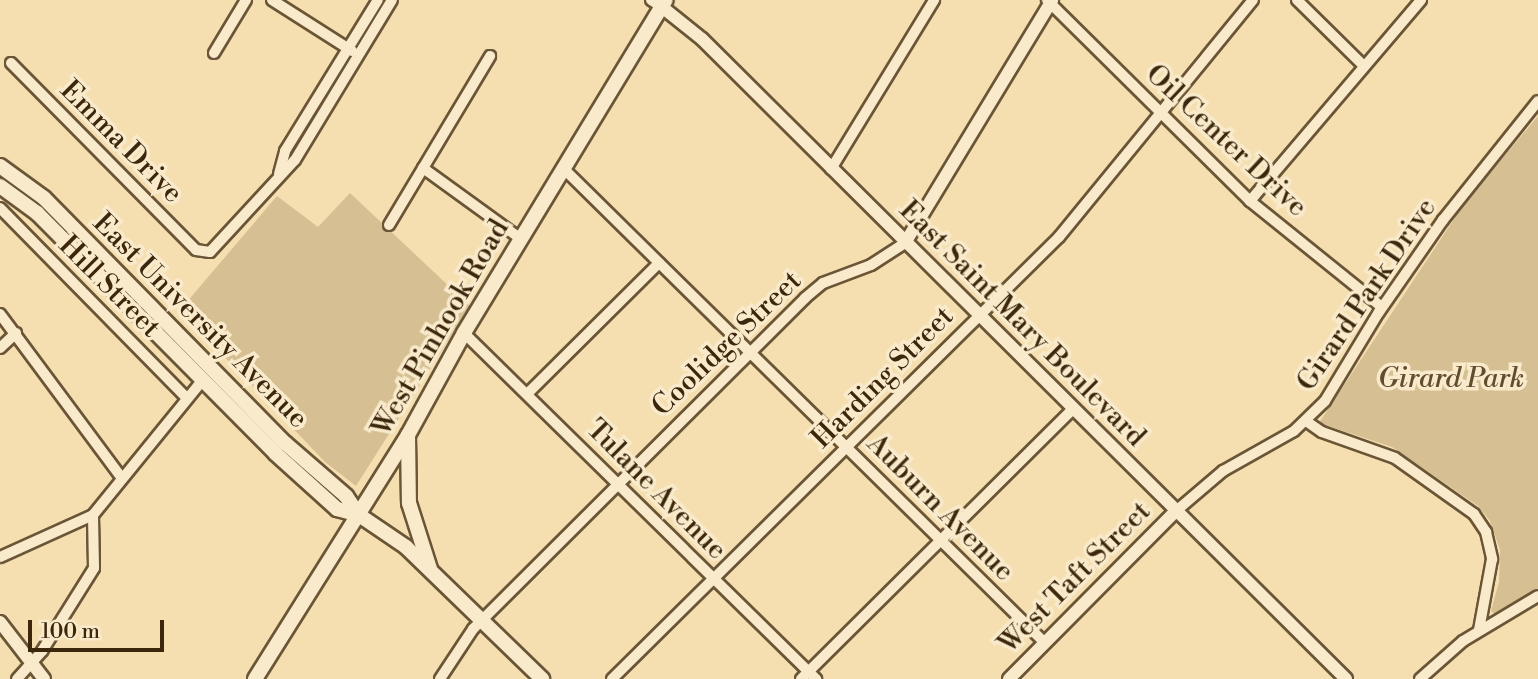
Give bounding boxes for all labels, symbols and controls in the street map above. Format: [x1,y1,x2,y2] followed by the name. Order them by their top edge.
[1138,58,1314,224] street label: Oil Center Drive
[53,74,189,210] street label: Emma Drive
[1290,192,1444,398] street label: Girard Park Drive
[892,194,1152,454] street label: East Saint Mary Boulevard
[86,207,314,435] street label: East University Avenue
[365,214,517,442] street label: West Pinhook Road
[51,229,167,345] street label: Hill Street
[645,264,809,424] street label: Coolidge Street
[805,300,961,456] street label: Harding Street
[1378,362,1524,396] park label: Girard Park
[579,413,733,567] street label: Tulane Avenue
[859,427,1021,589] street label: Auburn Avenue
[992,495,1158,661] street label: West Taft Street
[32,606,168,650] scale bar
[41,619,100,645] text: 100 m

